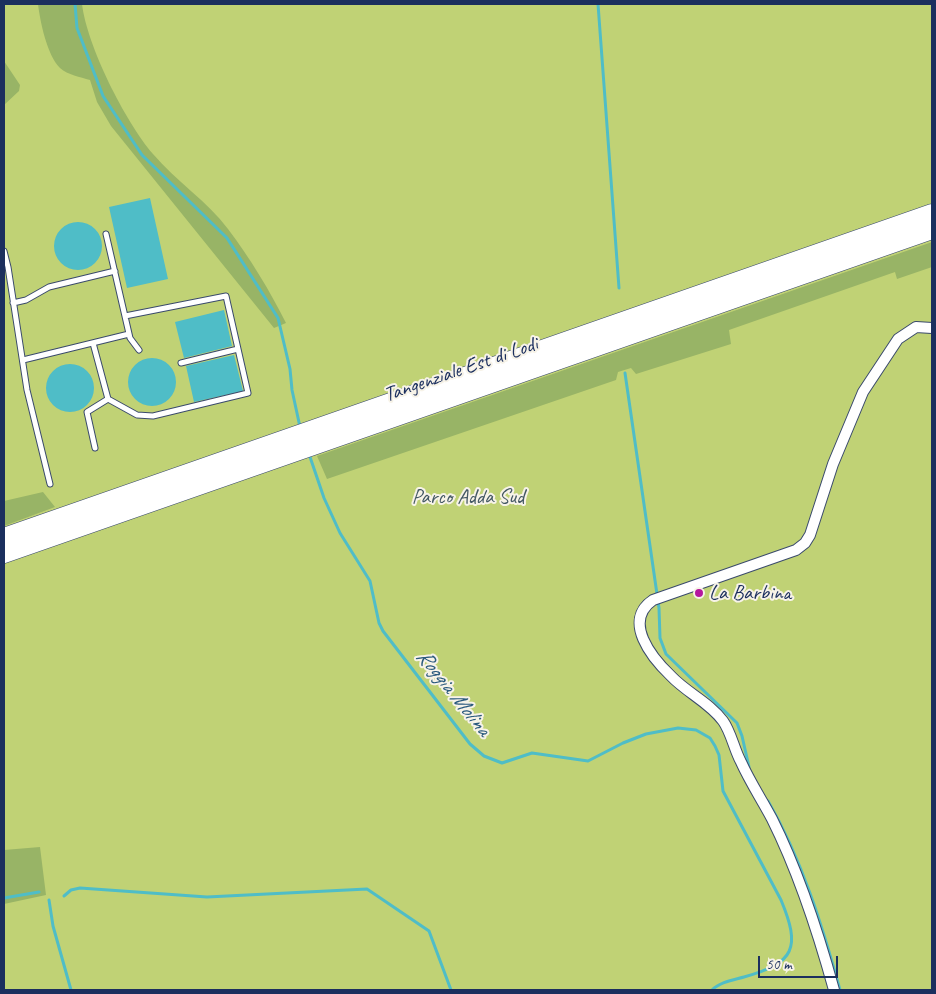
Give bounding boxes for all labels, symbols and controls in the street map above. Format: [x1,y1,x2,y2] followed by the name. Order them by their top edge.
[381,332,541,408] street label: Tangenziale Est di Lodi
[412,484,524,510] park label: Parco Adda Sud
[709,580,791,606] place label: La Barbina
[693,587,705,599] marker: La Barbina
[410,644,496,742] water label: Roggia Molina
[761,946,841,978] scale bar
[766,955,792,974] text: 50 m

